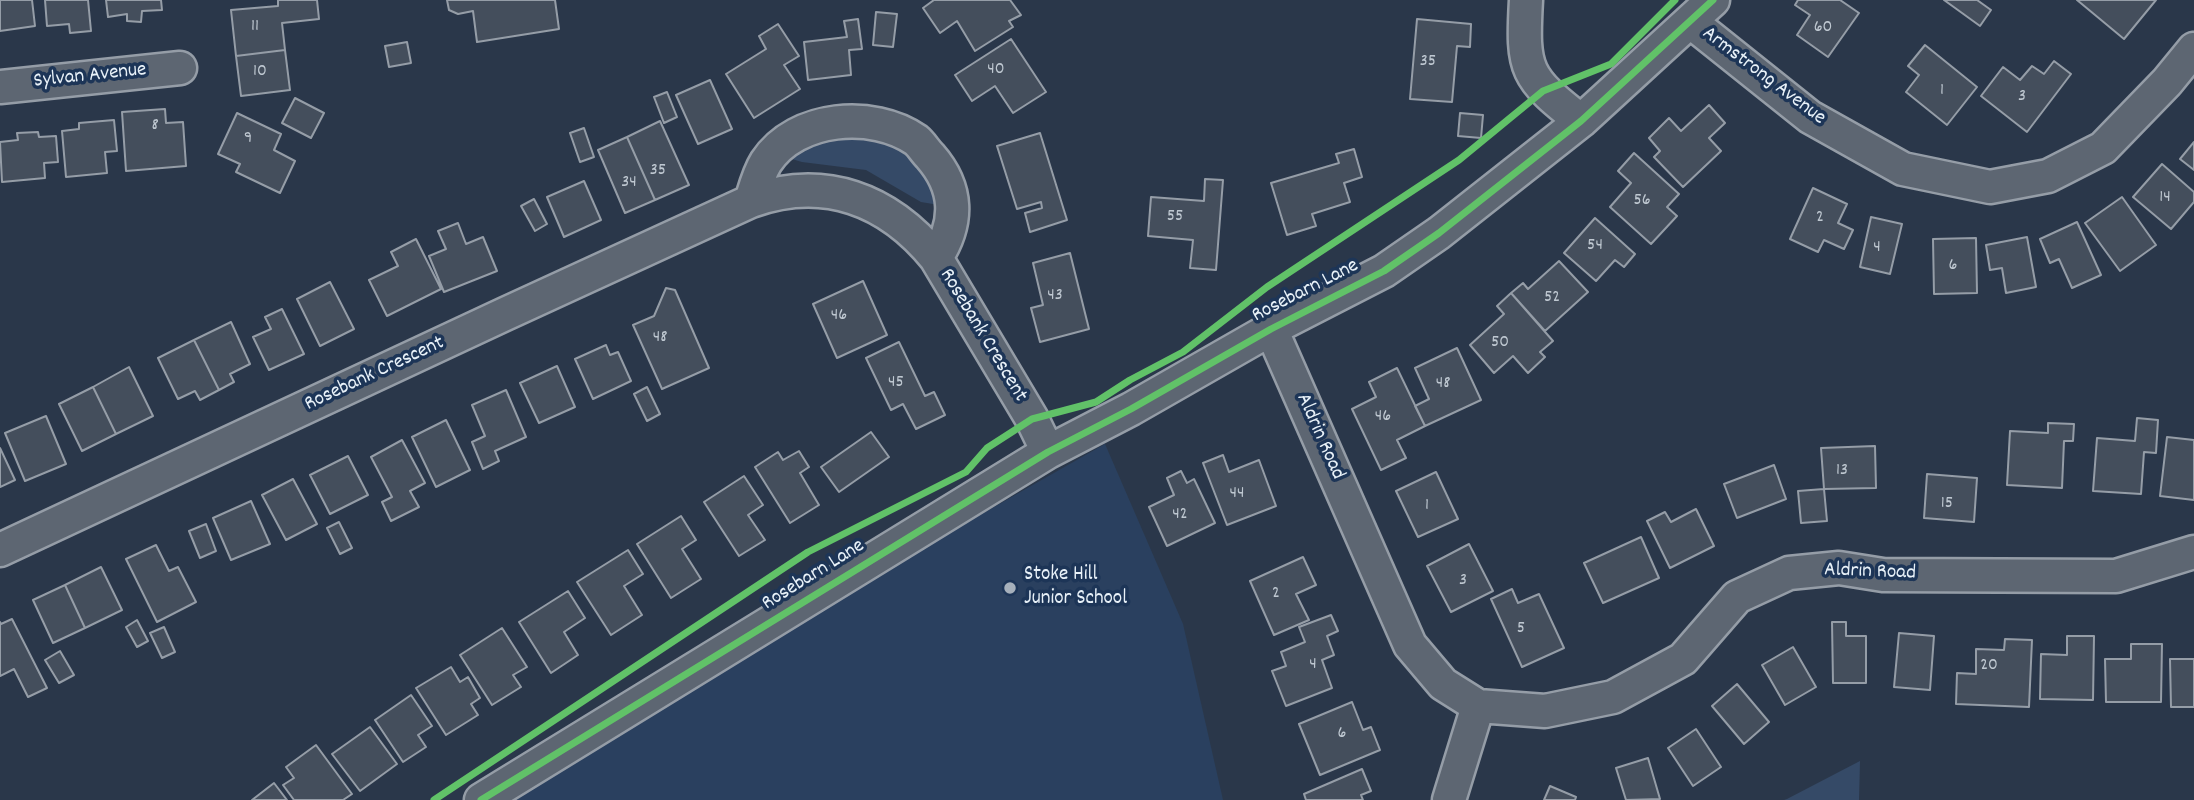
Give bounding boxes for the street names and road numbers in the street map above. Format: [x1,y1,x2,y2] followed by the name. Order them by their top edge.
[1696,22,1830,132] street label: Armstrong Avenue
[32,59,148,95] street label: Sylvan Avenue
[1248,254,1364,330] street label: Rosebarn Lane
[932,265,1032,407] street label: Rosebank Crescent
[301,332,449,418] street label: Rosebank Crescent
[1289,390,1349,484] street label: Aldrin Road
[758,535,870,617] street label: Rosebarn Lane
[1824,559,1916,587] street label: Aldrin Road

